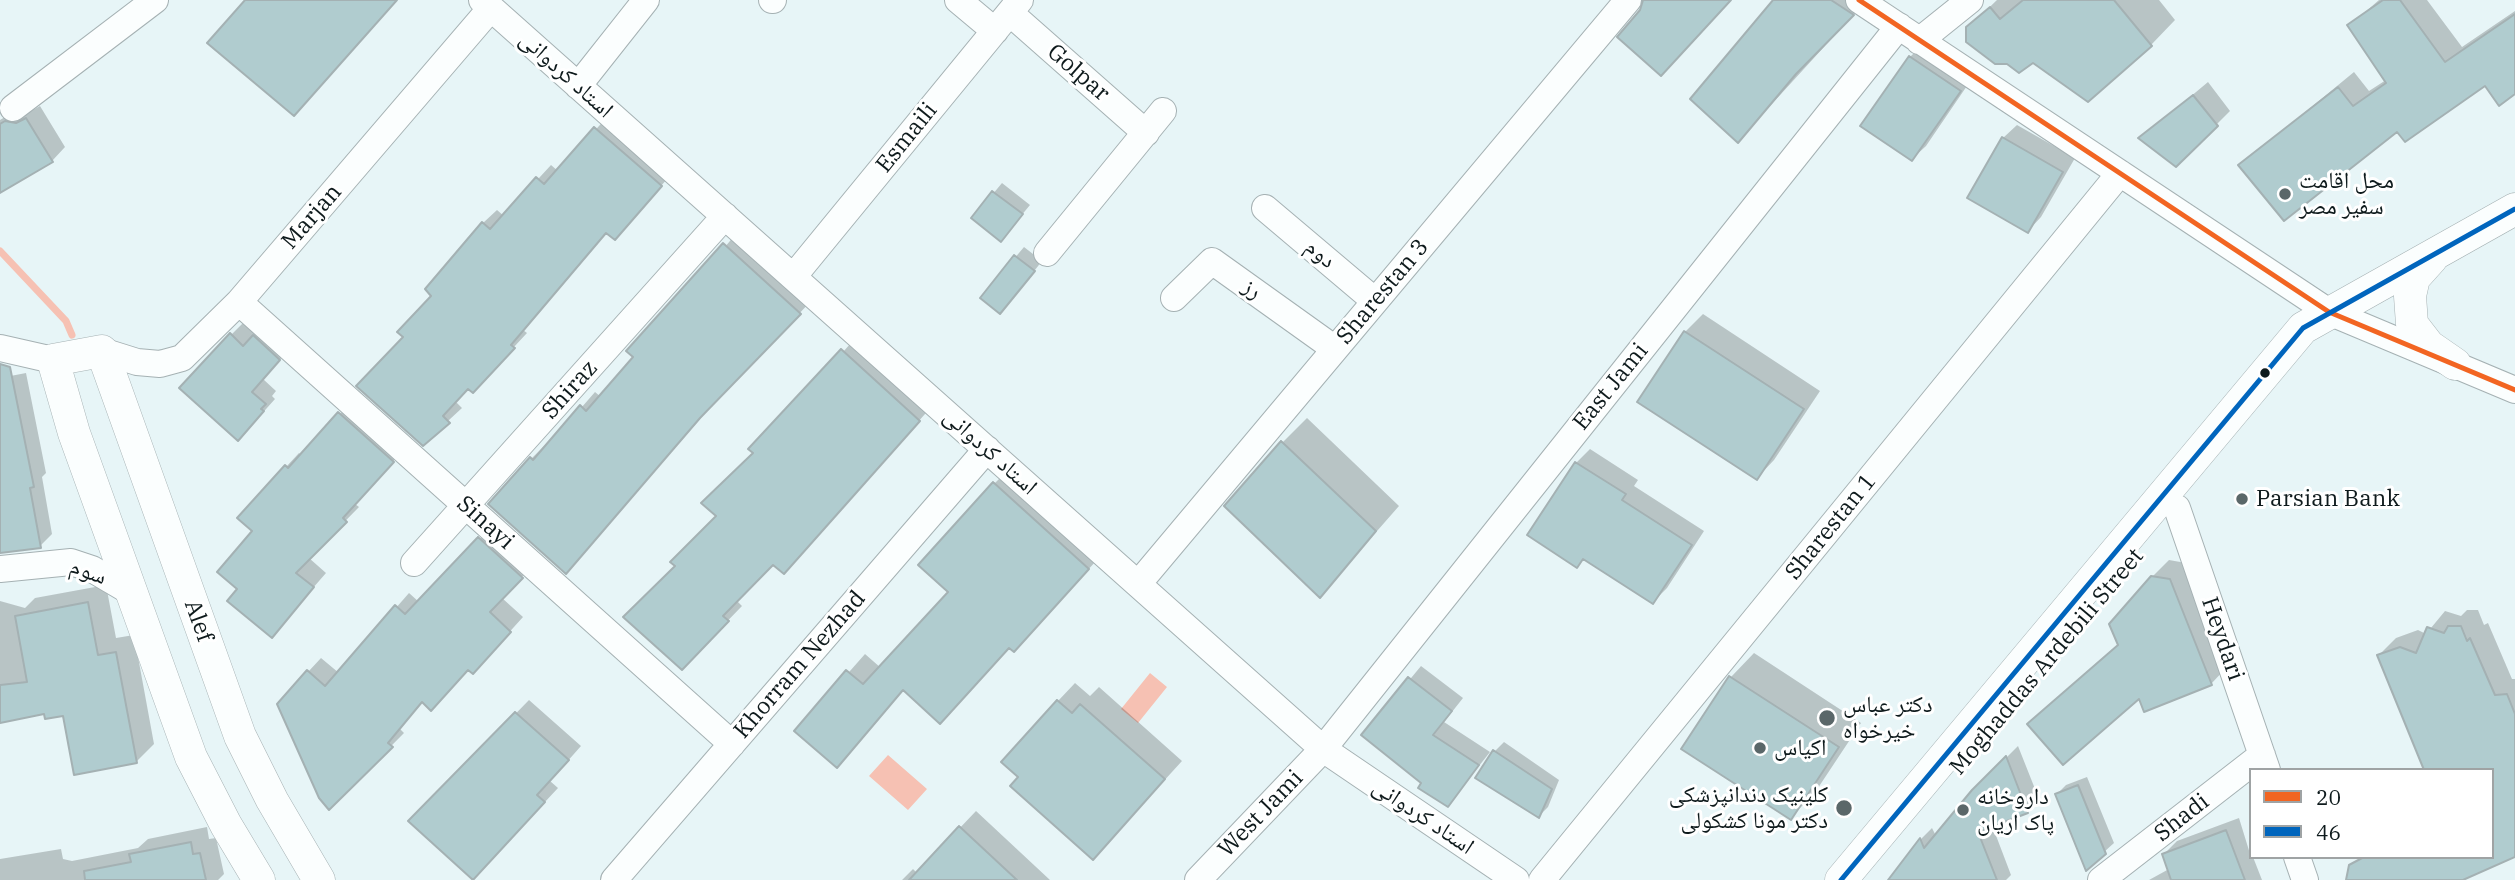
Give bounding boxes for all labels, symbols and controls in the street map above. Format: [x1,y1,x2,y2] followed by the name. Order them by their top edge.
[514,26,618,124] street label: استاد کردوانی
[1041,38,1115,108] street label: Golpar
[871,98,943,178] street label: Esmaili
[2299,167,2394,221] place label: محل اقامت سفیر مصر
[276,179,348,255] street label: Marjan
[2277,186,2293,202] marker: محل اقامت سفیر مصر
[1299,233,1341,275] street label: دوم
[1331,234,1435,350] street label: Sharestan 3
[1237,273,1267,305] street label: رز
[1568,338,1654,436] street label: East Jami
[536,355,604,425] street label: Shiraz
[2258,366,2272,380] unlabelled marker
[938,403,1042,501] street label: استاد کردوانی
[1780,468,1882,586] street label: Sharestan 1
[2256,485,2400,513] place label: Parsian Bank
[451,490,519,556] street label: Sinayi
[2234,491,2250,507] marker: Parsian Bank
[1944,543,2150,781] street label: Moghaddas Ardebili Street
[66,553,110,591] street label: سوم
[728,586,872,744] street label: Khorram Nezhad
[2195,594,2249,684] street label: Heydari
[178,596,218,646] street label: Alef
[1843,691,1932,745] place label: دکتر عباس خیرخواه
[1817,708,1837,728] marker: دکتر عباس خیرخواه
[1774,734,1826,762] place label: اکیاس
[1752,740,1768,756] marker: اکیاس
[1213,765,1309,863] street label: West Jami
[2249,768,2494,859] legend
[1367,773,1479,861] street label: استاد کردوانی
[1669,781,1828,835] place label: کلینیک دندانپزشکی دکتر مونا کشکولی
[1977,783,2054,837] place label: داروخانه پاک اریان
[2316,783,2341,811] text: 20
[2149,788,2215,848] street label: Shadi
[1834,798,1854,818] marker: کلینیک دندانپزشکی دکتر مونا کشکولی
[1955,802,1971,818] marker: داروخانه پاک اریان
[2316,818,2341,846] text: 46

